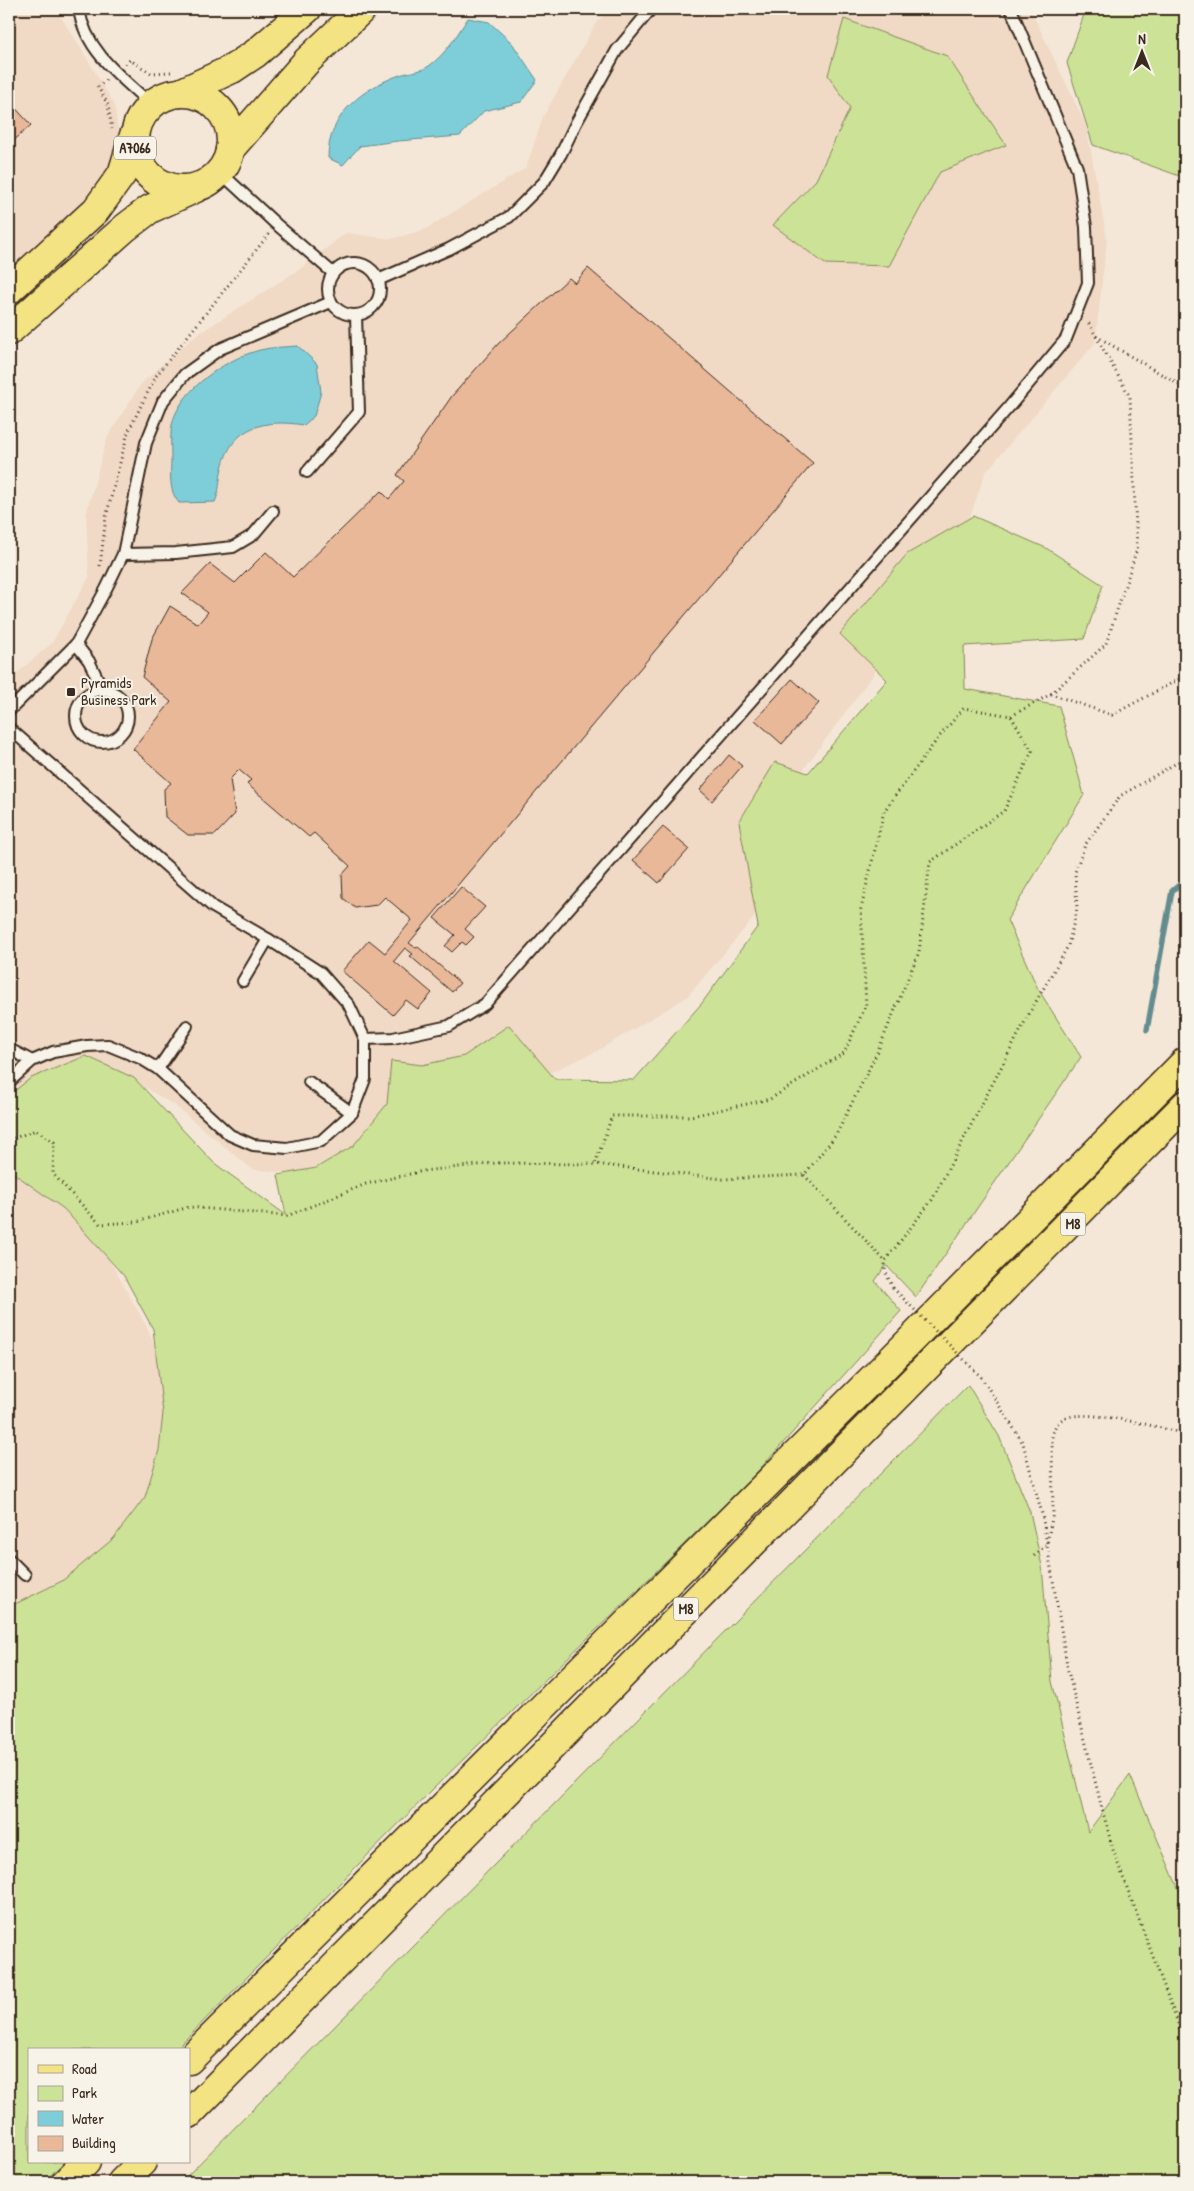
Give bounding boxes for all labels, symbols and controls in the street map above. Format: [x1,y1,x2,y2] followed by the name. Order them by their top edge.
[1116,28,1166,78] north arrow
[1138,29,1146,48] text: N
[114,136,156,160] road number: A7066
[81,672,157,710] place label: Pyramids Business Park
[65,686,77,698] marker: Pyramids Business Park
[1060,1212,1086,1236] road number: M8
[674,1598,698,1620] road number: M8
[28,2048,190,2164] legend
[72,2058,97,2079] text: Road
[72,2082,97,2103] text: Park
[72,2108,104,2129] text: Water
[72,2132,116,2153] text: Building

